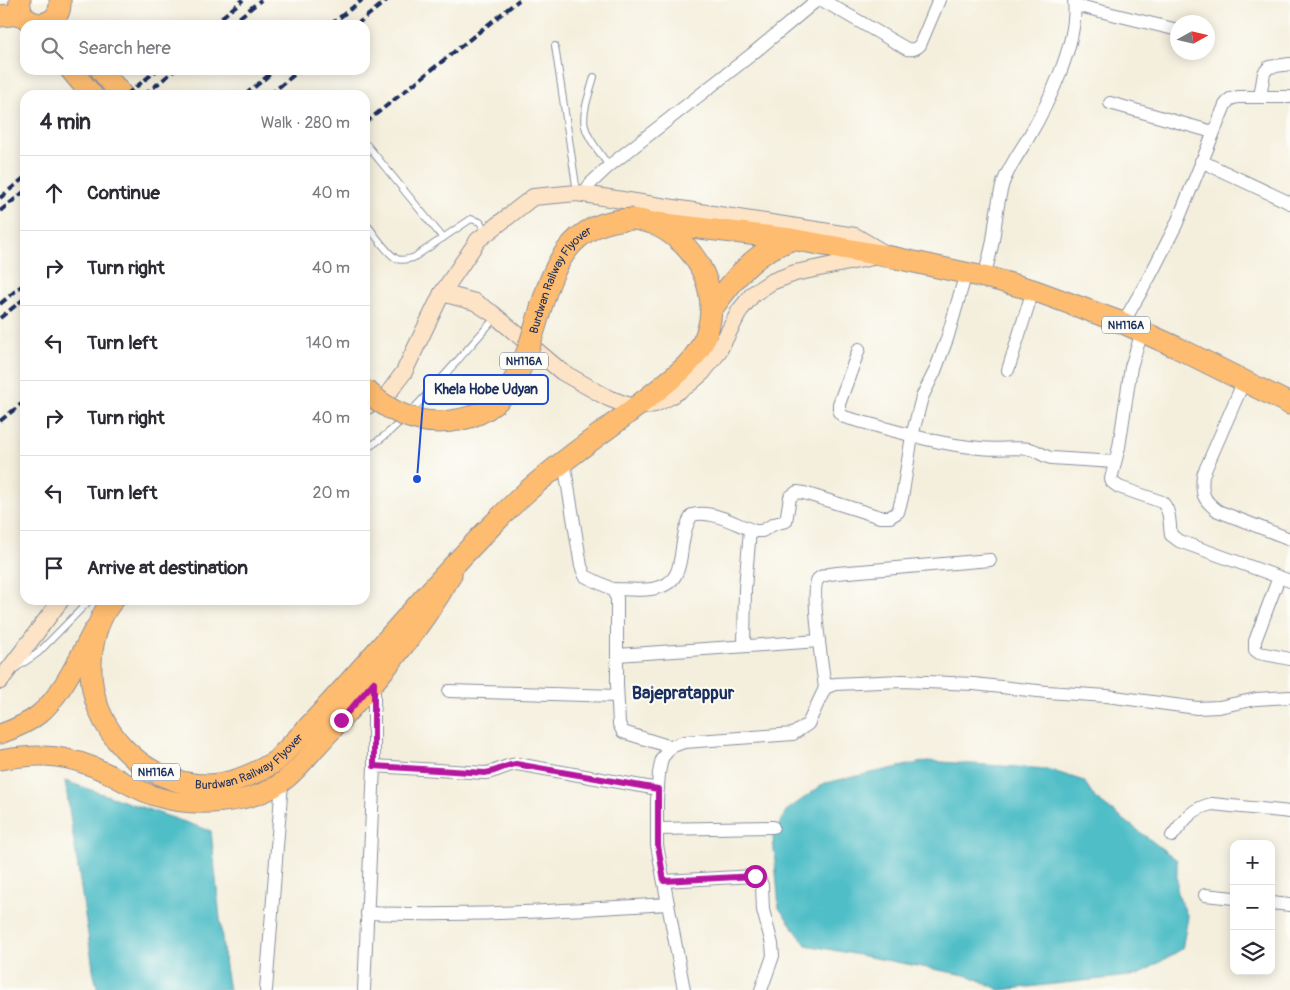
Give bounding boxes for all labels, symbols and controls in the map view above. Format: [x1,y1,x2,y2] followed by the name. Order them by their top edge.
[1170,15,1215,60] north arrow
[20,20,370,75] search box
[38,34,66,62] icon: search
[78,36,171,60] text: Search here
[40,109,91,136] text: 4 min
[261,113,350,133] text: Walk · 280 m
[40,179,68,207] icon: ahead
[87,181,160,205] text: Continue
[312,183,350,203] text: 40 m
[527,223,595,336] street label: Burdwan Railway Flyover
[40,254,68,282] icon: right
[87,256,165,280] text: Turn right
[312,258,350,278] text: 40 m
[1102,316,1150,334] road number: NH116A
[40,329,68,357] icon: left
[87,331,157,355] text: Turn left
[306,333,350,353] text: 140 m
[500,352,548,370] road number: NH116A
[424,375,548,404] callout: Khela Hobe Udyan
[434,381,538,398] text: Khela Hobe Udyan
[40,404,68,432] icon: right
[87,406,165,430] text: Turn right
[312,408,350,428] text: 40 m
[40,479,68,507] icon: left
[87,481,157,505] text: Turn left
[312,483,350,503] text: 20 m
[40,554,68,582] icon: arrive
[87,556,248,580] text: Arrive at destination
[632,682,735,705] district label: Bajepratappur
[330,709,353,732] route end
[194,730,307,793] street label: Burdwan Railway Flyover
[132,764,180,780] road number: NH116A
[1230,840,1275,975] map controls
[1230,840,1275,885] button: +
[744,865,767,888] route start
[1230,885,1275,930] button: −
[1230,930,1275,975] button: layers

